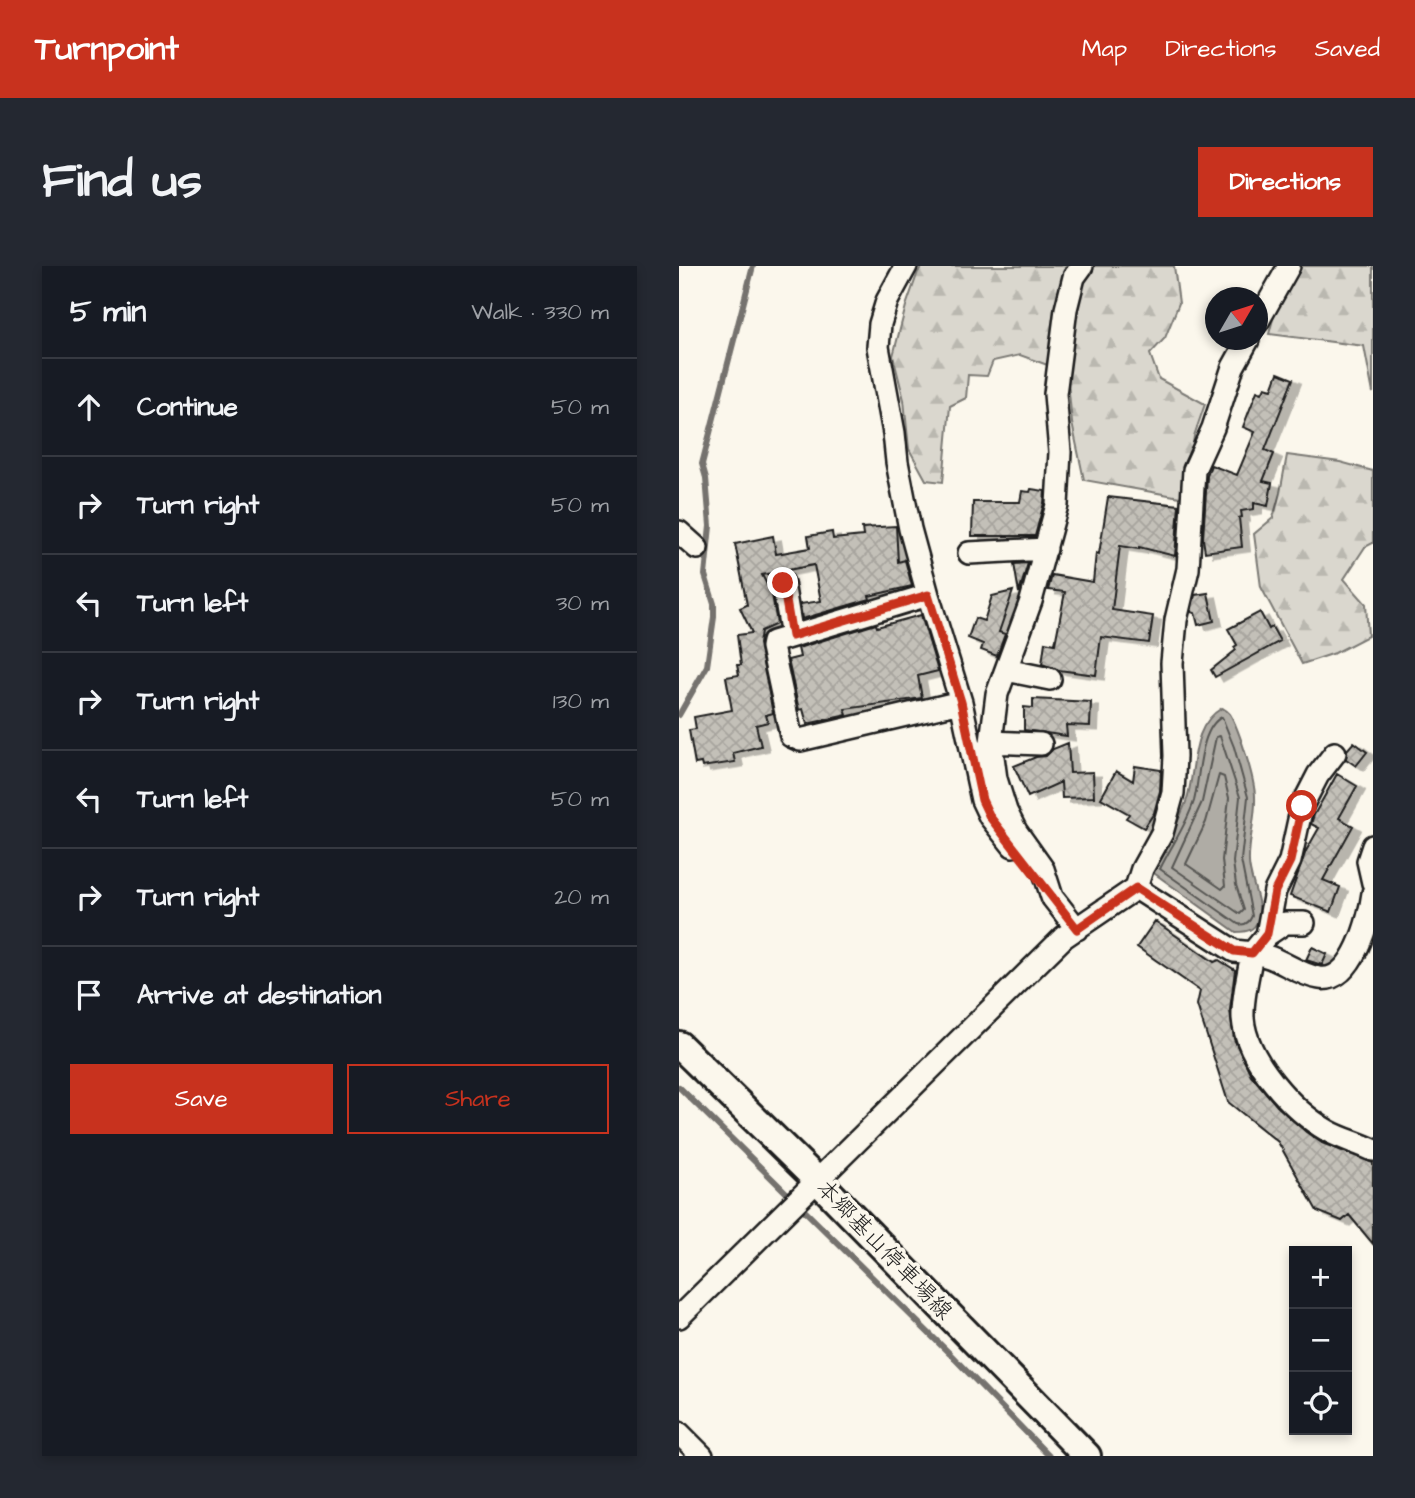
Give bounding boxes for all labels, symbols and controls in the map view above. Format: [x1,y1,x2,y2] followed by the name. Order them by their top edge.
[35,26,179,72] text: Turnpoint
[1082,32,1127,66] text: Map
[1165,32,1277,66] text: Directions
[1315,32,1380,66] text: Saved
[1198,147,1373,217] button: Directions
[42,148,202,216] text: Find us
[1205,287,1268,350] north arrow
[70,291,146,333] text: 5 min
[471,296,609,328] text: Walk · 330 m
[70,388,108,426] icon: ahead
[137,389,238,425] text: Continue
[551,391,609,423] text: 50 m
[70,486,108,524] icon: right
[137,487,259,523] text: Turn right
[551,489,609,521] text: 50 m
[767,567,798,598] route end
[70,584,108,622] icon: left
[137,585,248,621] text: Turn left
[556,587,609,619] text: 30 m
[70,682,108,720] icon: right
[137,683,259,719] text: Turn right
[553,685,609,717] text: 130 m
[70,780,108,818] icon: left
[137,781,248,817] text: Turn left
[551,783,609,815] text: 50 m
[1286,790,1317,821] route start
[70,878,108,916] icon: right
[137,879,259,915] text: Turn right
[554,881,609,913] text: 20 m
[70,976,108,1014] icon: arrive
[137,977,382,1013] text: Arrive at destination
[70,1064,333,1134] button: Save
[347,1064,609,1134] button: Share
[809,1172,960,1327] street label: 本郷基山停車場線
[1289,1246,1352,1435] map controls
[1289,1246,1352,1309] button: +
[1289,1309,1352,1372] button: −
[1289,1372,1352,1435] button: locate

